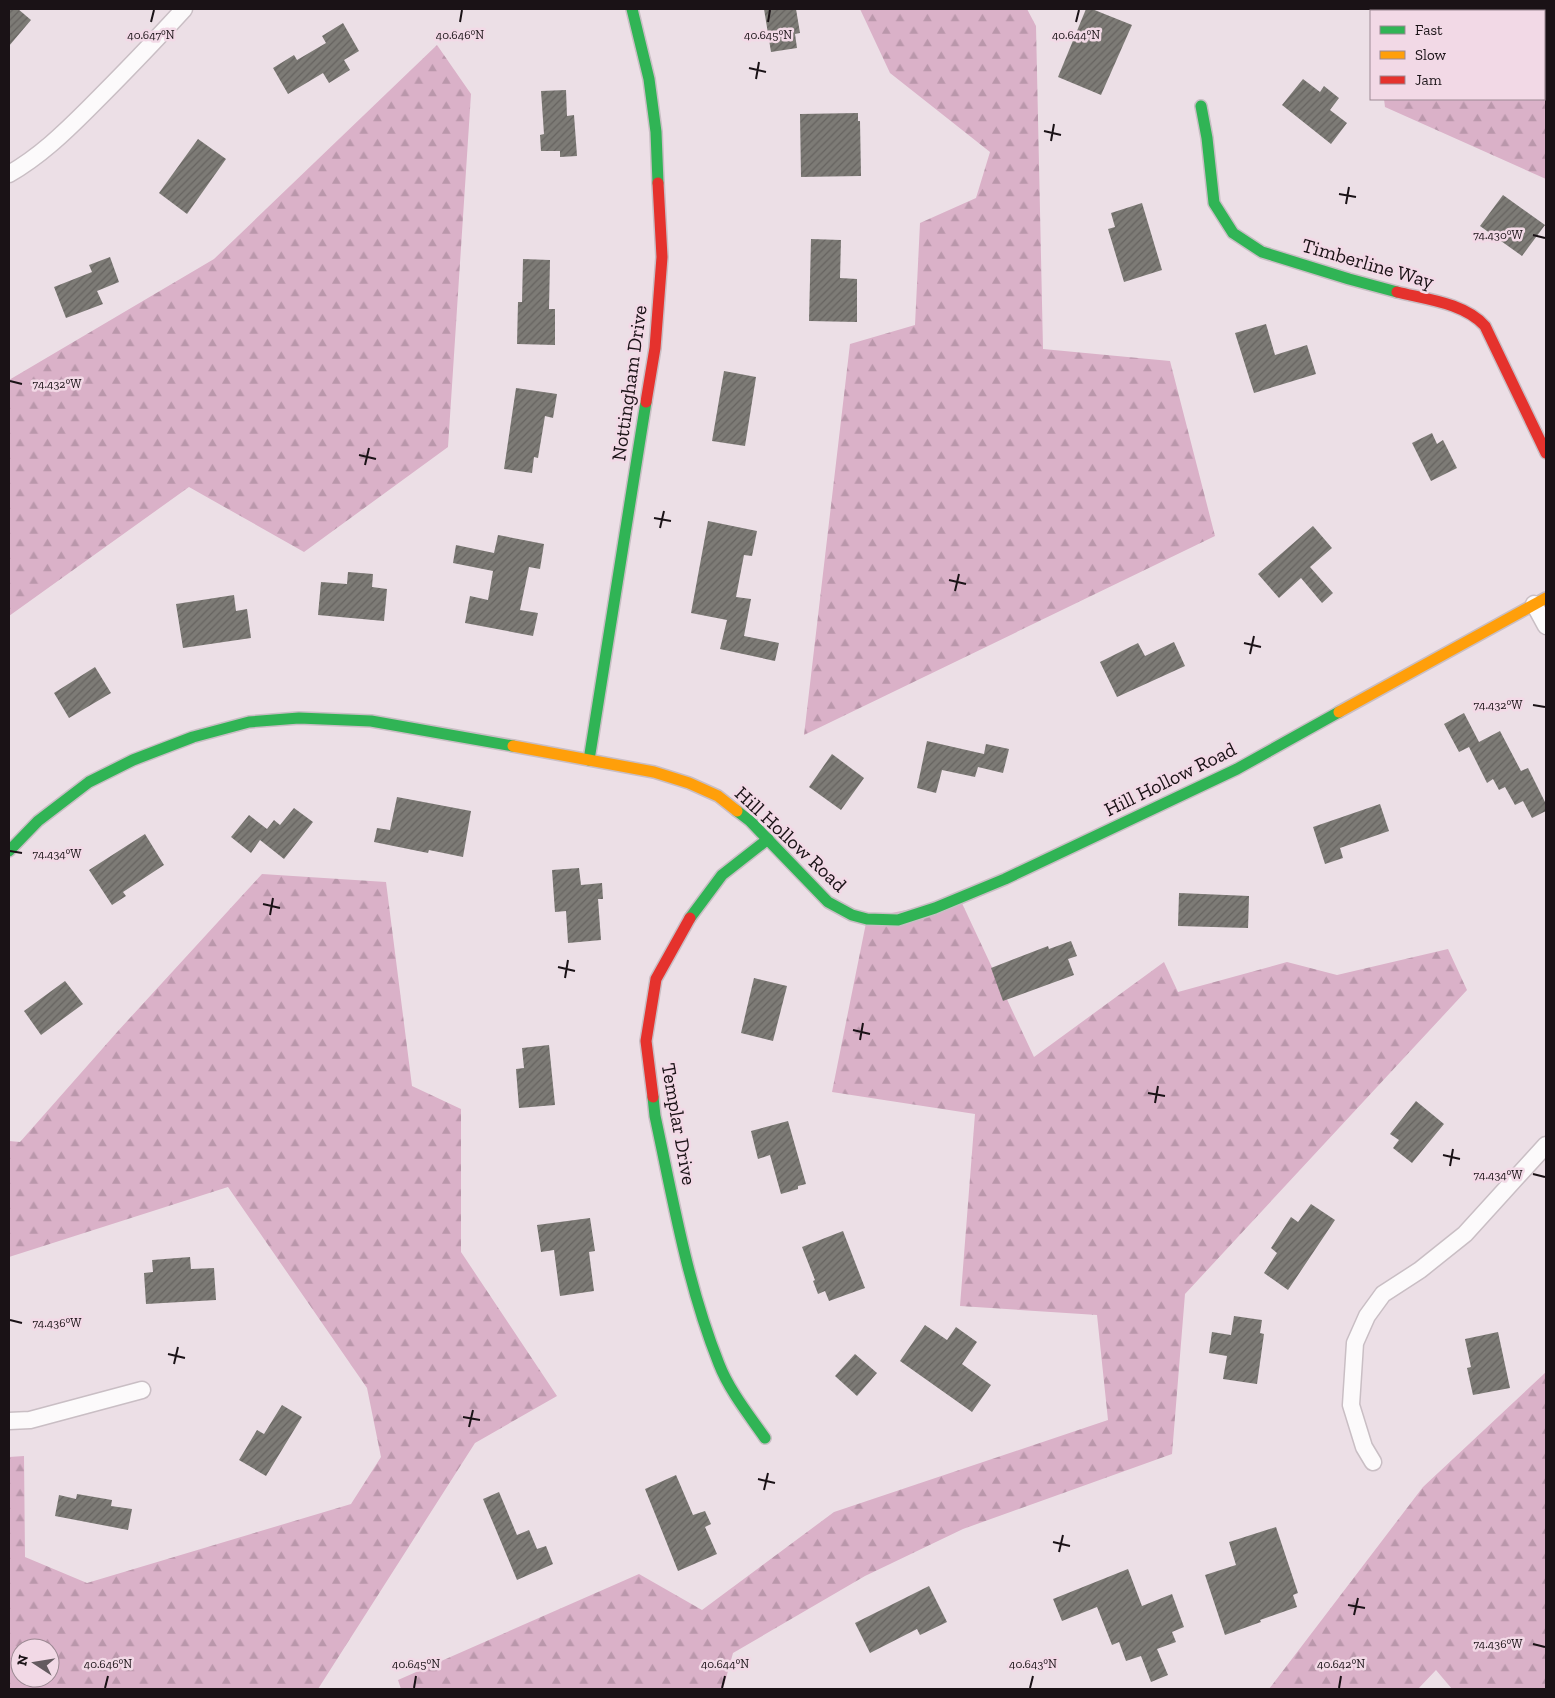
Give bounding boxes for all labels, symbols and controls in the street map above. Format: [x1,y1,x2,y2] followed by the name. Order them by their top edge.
[1370,10,1545,100] legend
[1415,21,1443,39] text: Fast
[127,28,175,42] text: 40.647°N
[436,28,484,42] text: 40.646°N
[744,28,792,42] text: 40.645°N
[1052,28,1100,42] text: 40.644°N
[1415,46,1447,64] text: Slow
[1415,71,1442,89] text: Jam
[1473,228,1524,242] text: 74.430°W
[1299,233,1438,294] street label: Timberline Way
[606,304,652,462] street label: Nottingham Drive
[33,377,82,391] text: 74.432°W
[1474,698,1523,712] text: 74.432°W
[1100,737,1240,821] street label: Hill Hollow Road
[730,781,852,897] street label: Hill Hollow Road
[33,847,82,861] text: 74.434°W
[656,1061,702,1187] street label: Templar Drive
[1474,1168,1523,1182] text: 74.434°W
[32,1316,82,1330] text: 74.436°W
[1473,1637,1523,1651] text: 74.436°W
[10,1638,60,1688] north arrow
[13,1653,32,1667] text: N
[84,1657,132,1671] text: 40.646°N
[392,1657,440,1671] text: 40.645°N
[701,1657,749,1671] text: 40.644°N
[1009,1657,1057,1671] text: 40.643°N
[1317,1657,1365,1671] text: 40.642°N

